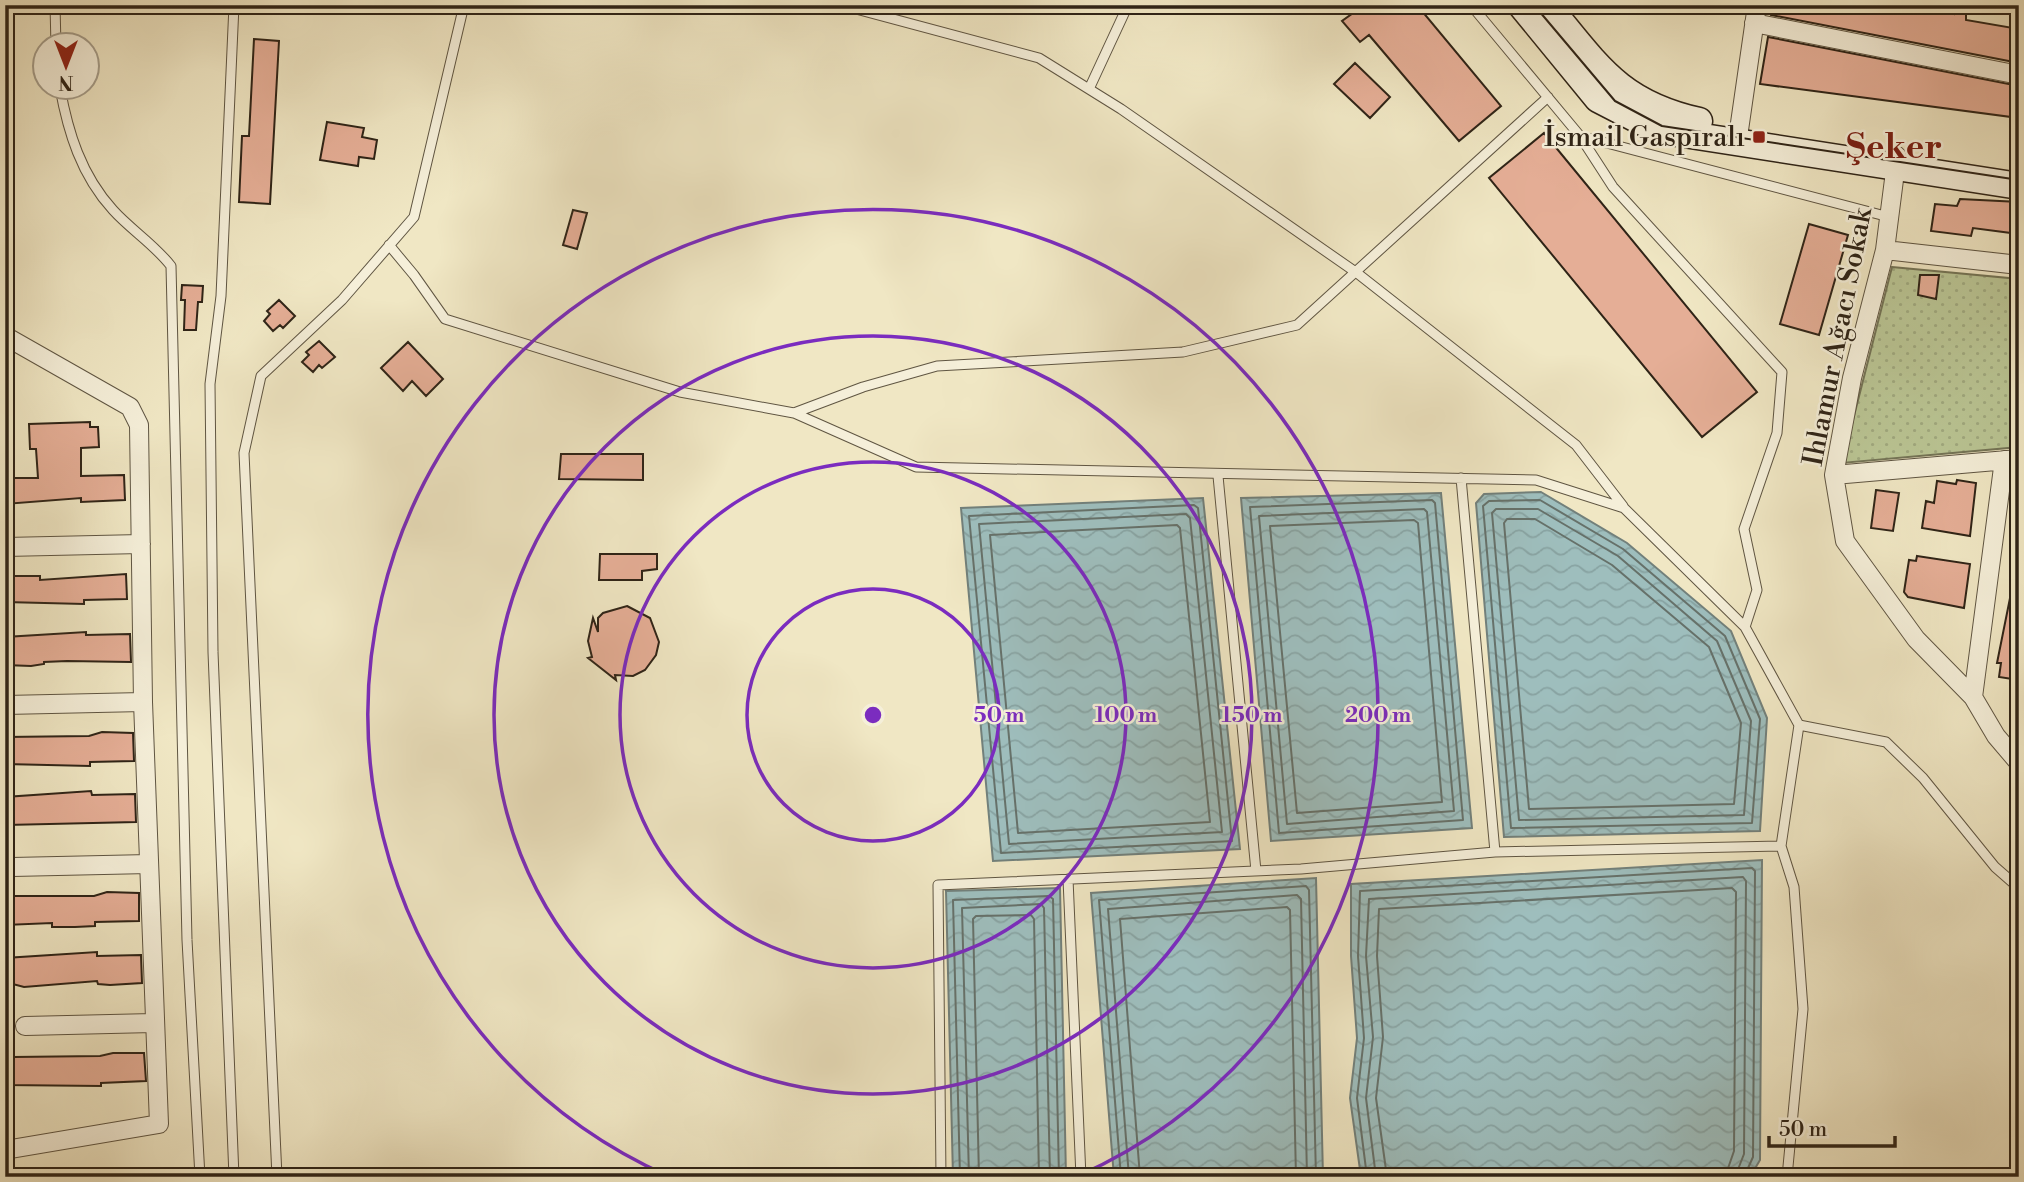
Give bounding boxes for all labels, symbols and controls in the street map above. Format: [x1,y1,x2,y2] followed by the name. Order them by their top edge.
[32,32,102,102] north arrow
[58,70,74,94] text: N
[1544,119,1745,155] place label: İsmail Gaspıralı
[1846,126,1942,169] district label: Şeker
[1751,129,1767,145] marker: İsmail Gaspıralı
[1796,204,1880,469] street label: Ihlamur Ağacı Sokak
[861,703,885,727] centre of rings
[974,703,1024,729] text: 50 m
[1095,703,1157,729] text: 100 m
[1222,703,1282,729] text: 150 m
[1345,703,1411,729] text: 200 m
[1769,1105,1895,1149] scale bar
[1779,1117,1827,1143] text: 50 m

